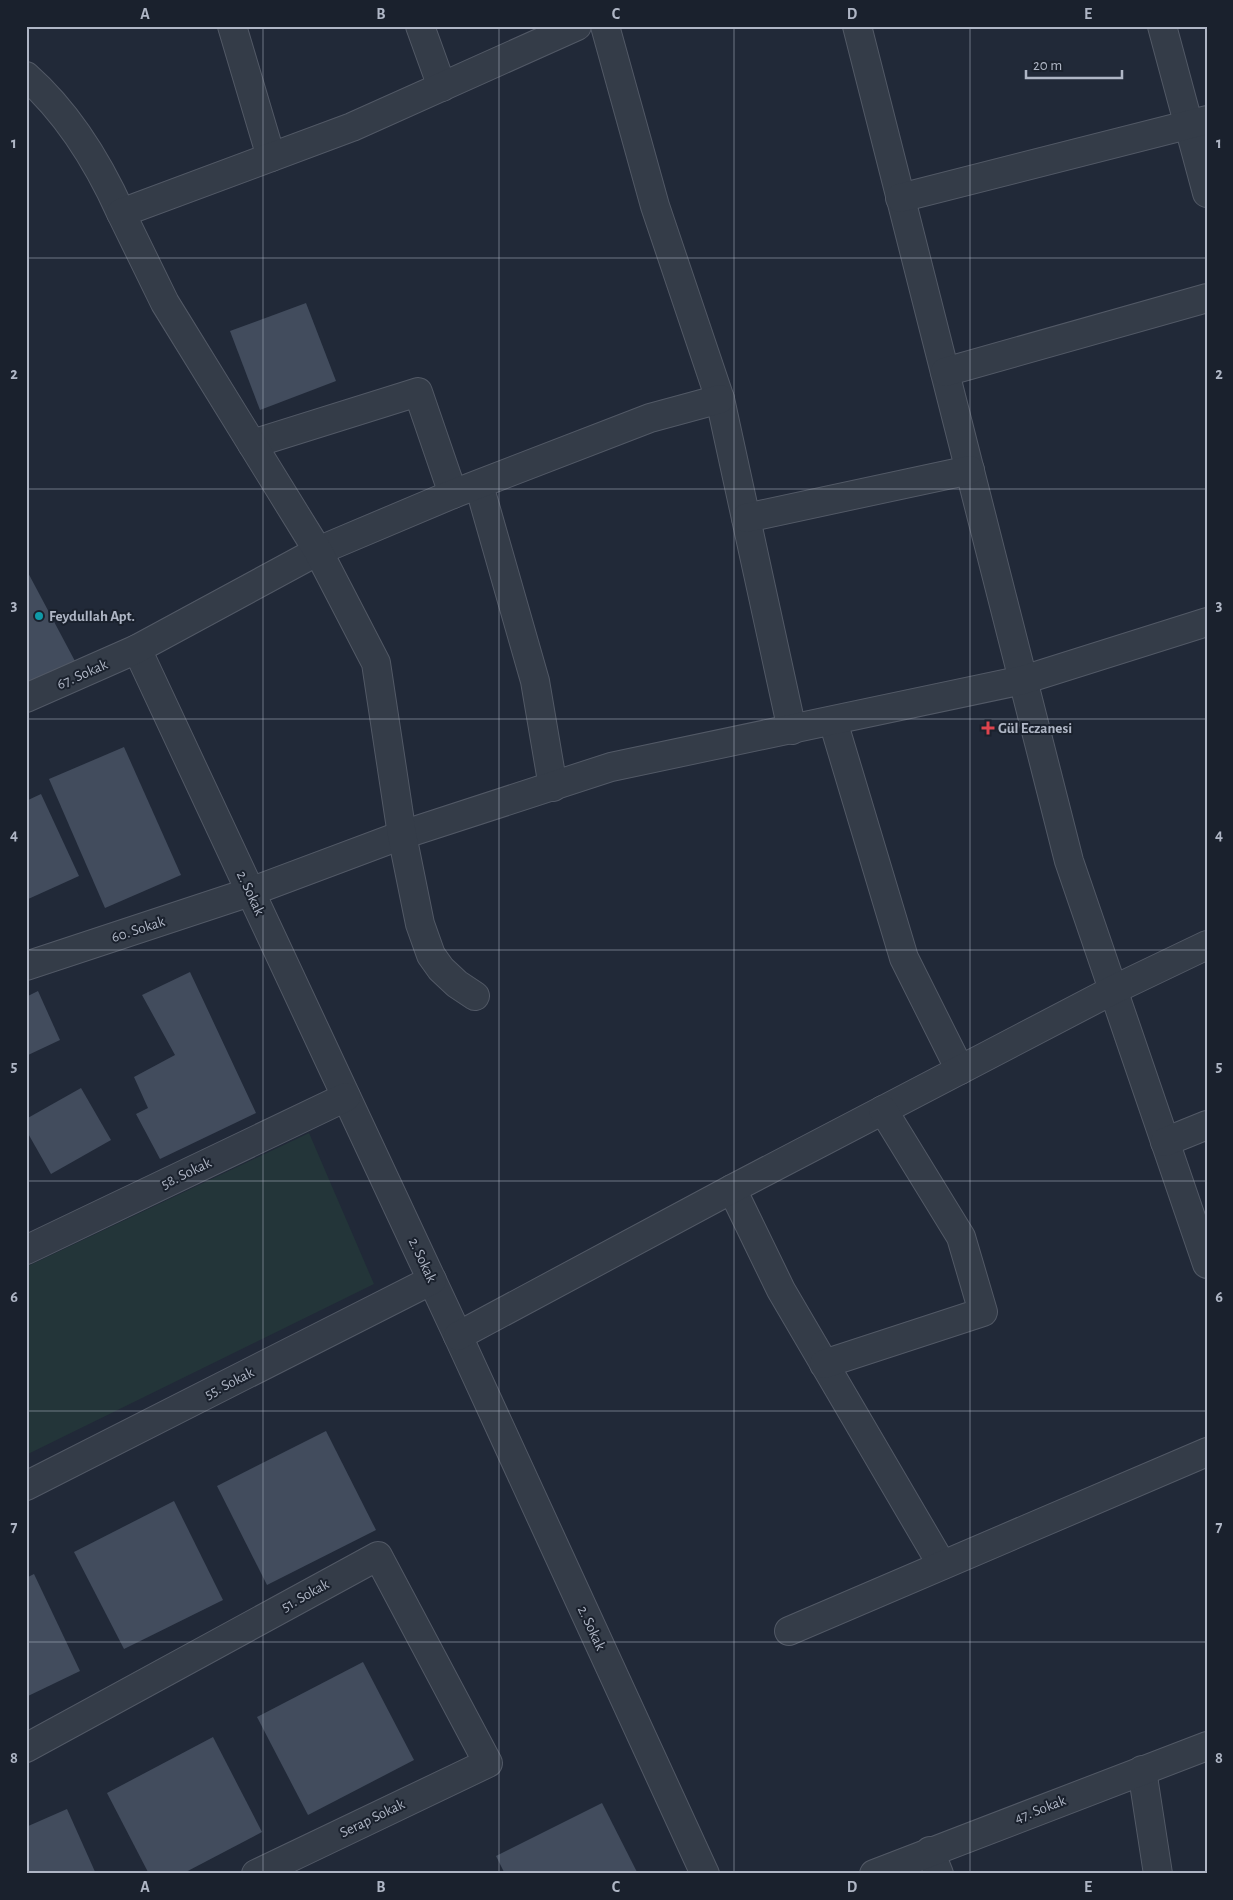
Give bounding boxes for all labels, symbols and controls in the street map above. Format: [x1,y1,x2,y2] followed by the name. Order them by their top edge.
[140,6,150,22] text: A
[376,6,386,22] text: B
[612,6,621,22] text: C
[847,6,858,22] text: D
[1084,6,1092,22] text: E
[1026,48,1122,80] scale bar
[1033,58,1062,73] text: 20 m
[11,135,17,151] text: 1
[1216,135,1222,151] text: 1
[10,366,18,382] text: 2
[1215,366,1223,382] text: 2
[11,597,18,613] text: 3
[1216,597,1223,613] text: 3
[49,609,135,624] place label: Feydullah Apt.
[33,610,45,622] marker: Feydullah Apt.
[55,657,110,692] street label: 67. Sokak
[998,721,1072,736] place label: Gül Eczanesi
[982,722,994,734] marker: Gül Eczanesi
[10,827,18,843] text: 4
[1215,827,1223,843] text: 4
[234,869,267,918] street label: 2. Sokak
[110,914,167,945] street label: 60. Sokak
[11,1058,18,1074] text: 5
[1216,1058,1223,1074] text: 5
[159,1155,214,1192] street label: 58. Sokak
[406,1236,439,1285] street label: 2. Sokak
[10,1289,18,1305] text: 6
[1215,1289,1223,1305] text: 6
[202,1365,256,1402] street label: 55. Sokak
[11,1519,18,1535] text: 7
[1216,1519,1223,1535] text: 7
[279,1576,332,1615] street label: 51. Sokak
[575,1604,608,1653] street label: 2. Sokak
[10,1750,18,1766] text: 8
[1215,1750,1223,1766] text: 8
[1012,1793,1068,1826] street label: 47. Sokak
[338,1796,407,1841] street label: Serap Sokak
[140,1879,150,1895] text: A
[376,1879,386,1895] text: B
[612,1879,621,1895] text: C
[847,1879,858,1895] text: D
[1084,1879,1092,1895] text: E

